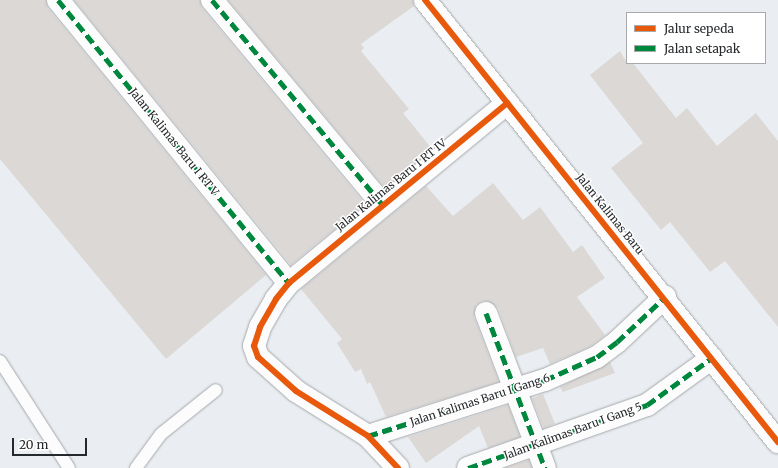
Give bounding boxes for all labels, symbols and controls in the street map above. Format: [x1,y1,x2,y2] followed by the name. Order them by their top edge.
[626,12,766,64] legend
[664,21,734,36] text: Jalur sepeda
[664,41,740,56] text: Jalan setapak
[127,86,221,198] street label: Jalan Kalimas Baru I RT V
[333,136,449,234] street label: Jalan Kalimas Baru I RT IV
[573,171,647,257] street label: Jalan Kalimas Baru
[408,371,552,429] street label: Jalan Kalimas Baru I Gang 6
[502,400,644,462] street label: Jalan Kalimas Baru I Gang 5
[14,430,89,456] scale bar
[19,437,48,452] text: 20 m

